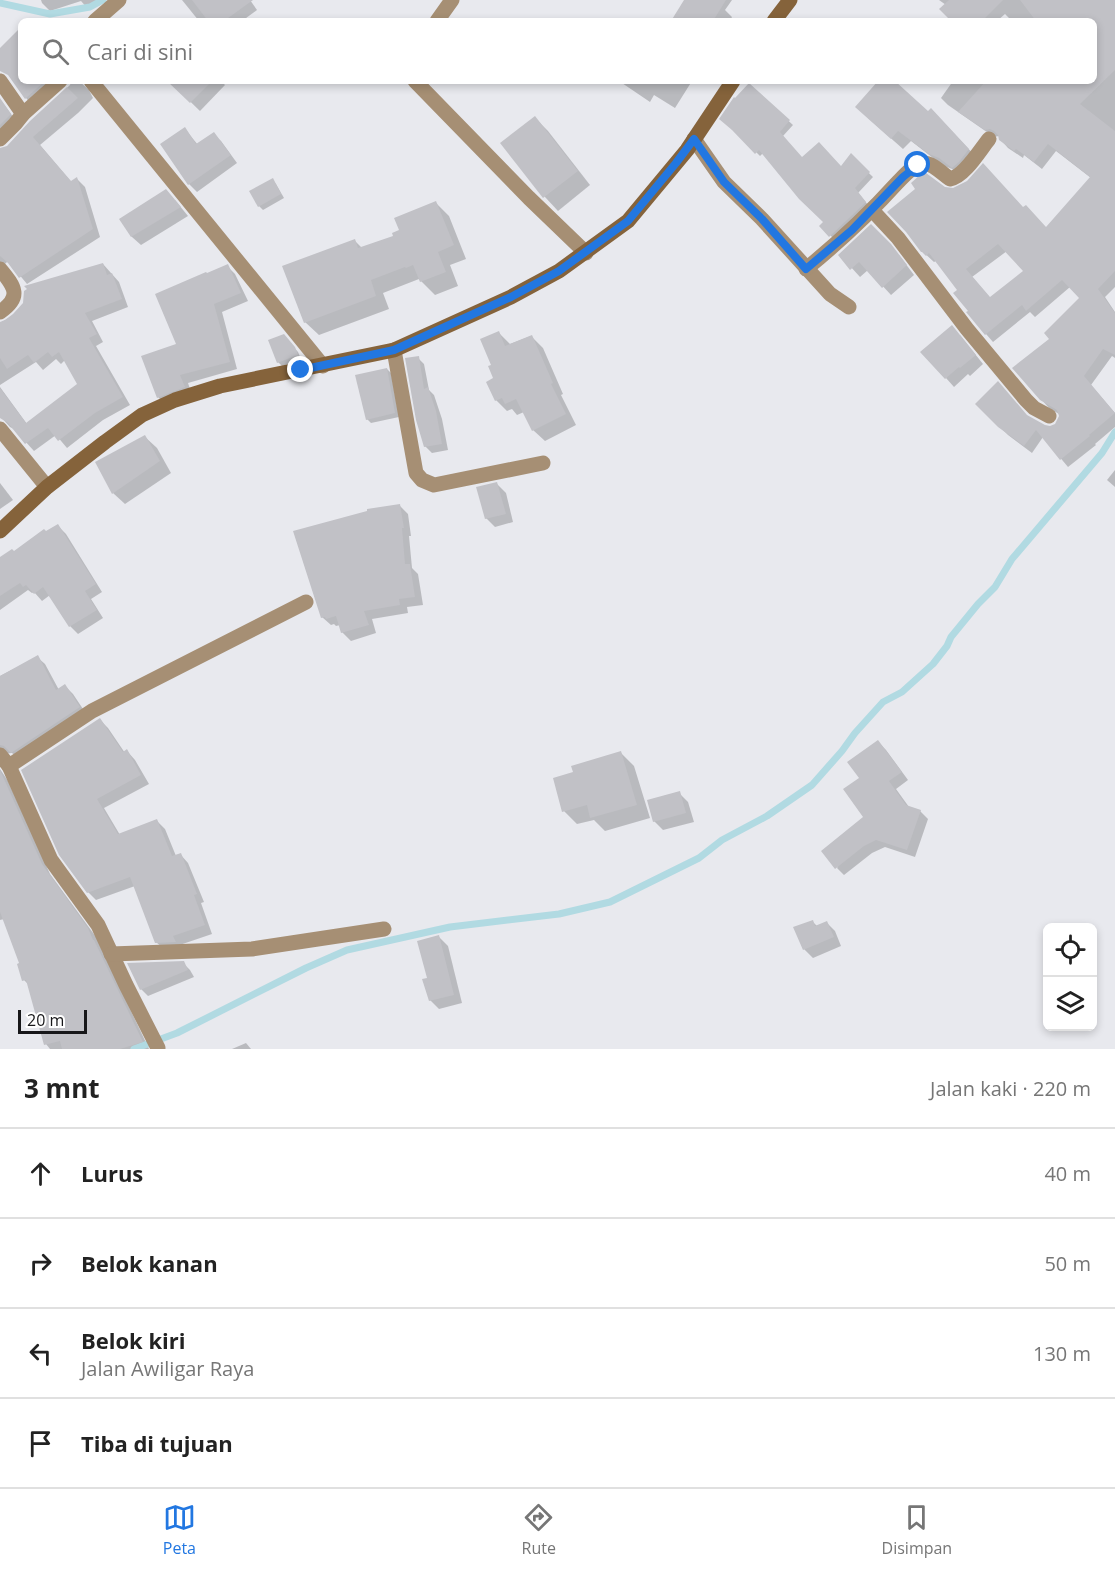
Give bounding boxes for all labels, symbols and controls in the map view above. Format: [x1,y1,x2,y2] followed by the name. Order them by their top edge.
[18,18,1097,84] search box
[39,35,72,68] icon: search
[87,36,193,66] text: Cari di sini
[904,151,930,177] route start
[287,356,313,382] route end
[1043,923,1097,1031] map controls
[1043,923,1097,977] button: locate
[1043,977,1097,1031] button: layers
[18,1007,87,1034] scale bar
[27,1009,64,1031] text: 20 m
[24,1070,100,1106] text: 3 mnt
[930,1075,1091,1102] text: Jalan kaki · 220 m
[24,1157,57,1190] icon: ahead
[81,1158,143,1188] text: Lurus
[1044,1160,1091,1187] text: 40 m
[24,1247,57,1280] icon: right
[81,1248,218,1278] text: Belok kanan
[1044,1250,1091,1277] text: 50 m
[81,1325,186,1355] text: Belok kiri
[24,1337,57,1370] icon: left
[1033,1340,1091,1367] text: 130 m
[81,1355,254,1382] text: Jalan Awiligar Raya
[24,1427,57,1460] icon: arrive
[81,1428,233,1458] text: Tiba di tujuan
[163,1501,196,1559] tab: Peta
[522,1501,556,1559] tab: Rute
[882,1501,952,1559] tab: Disimpan

